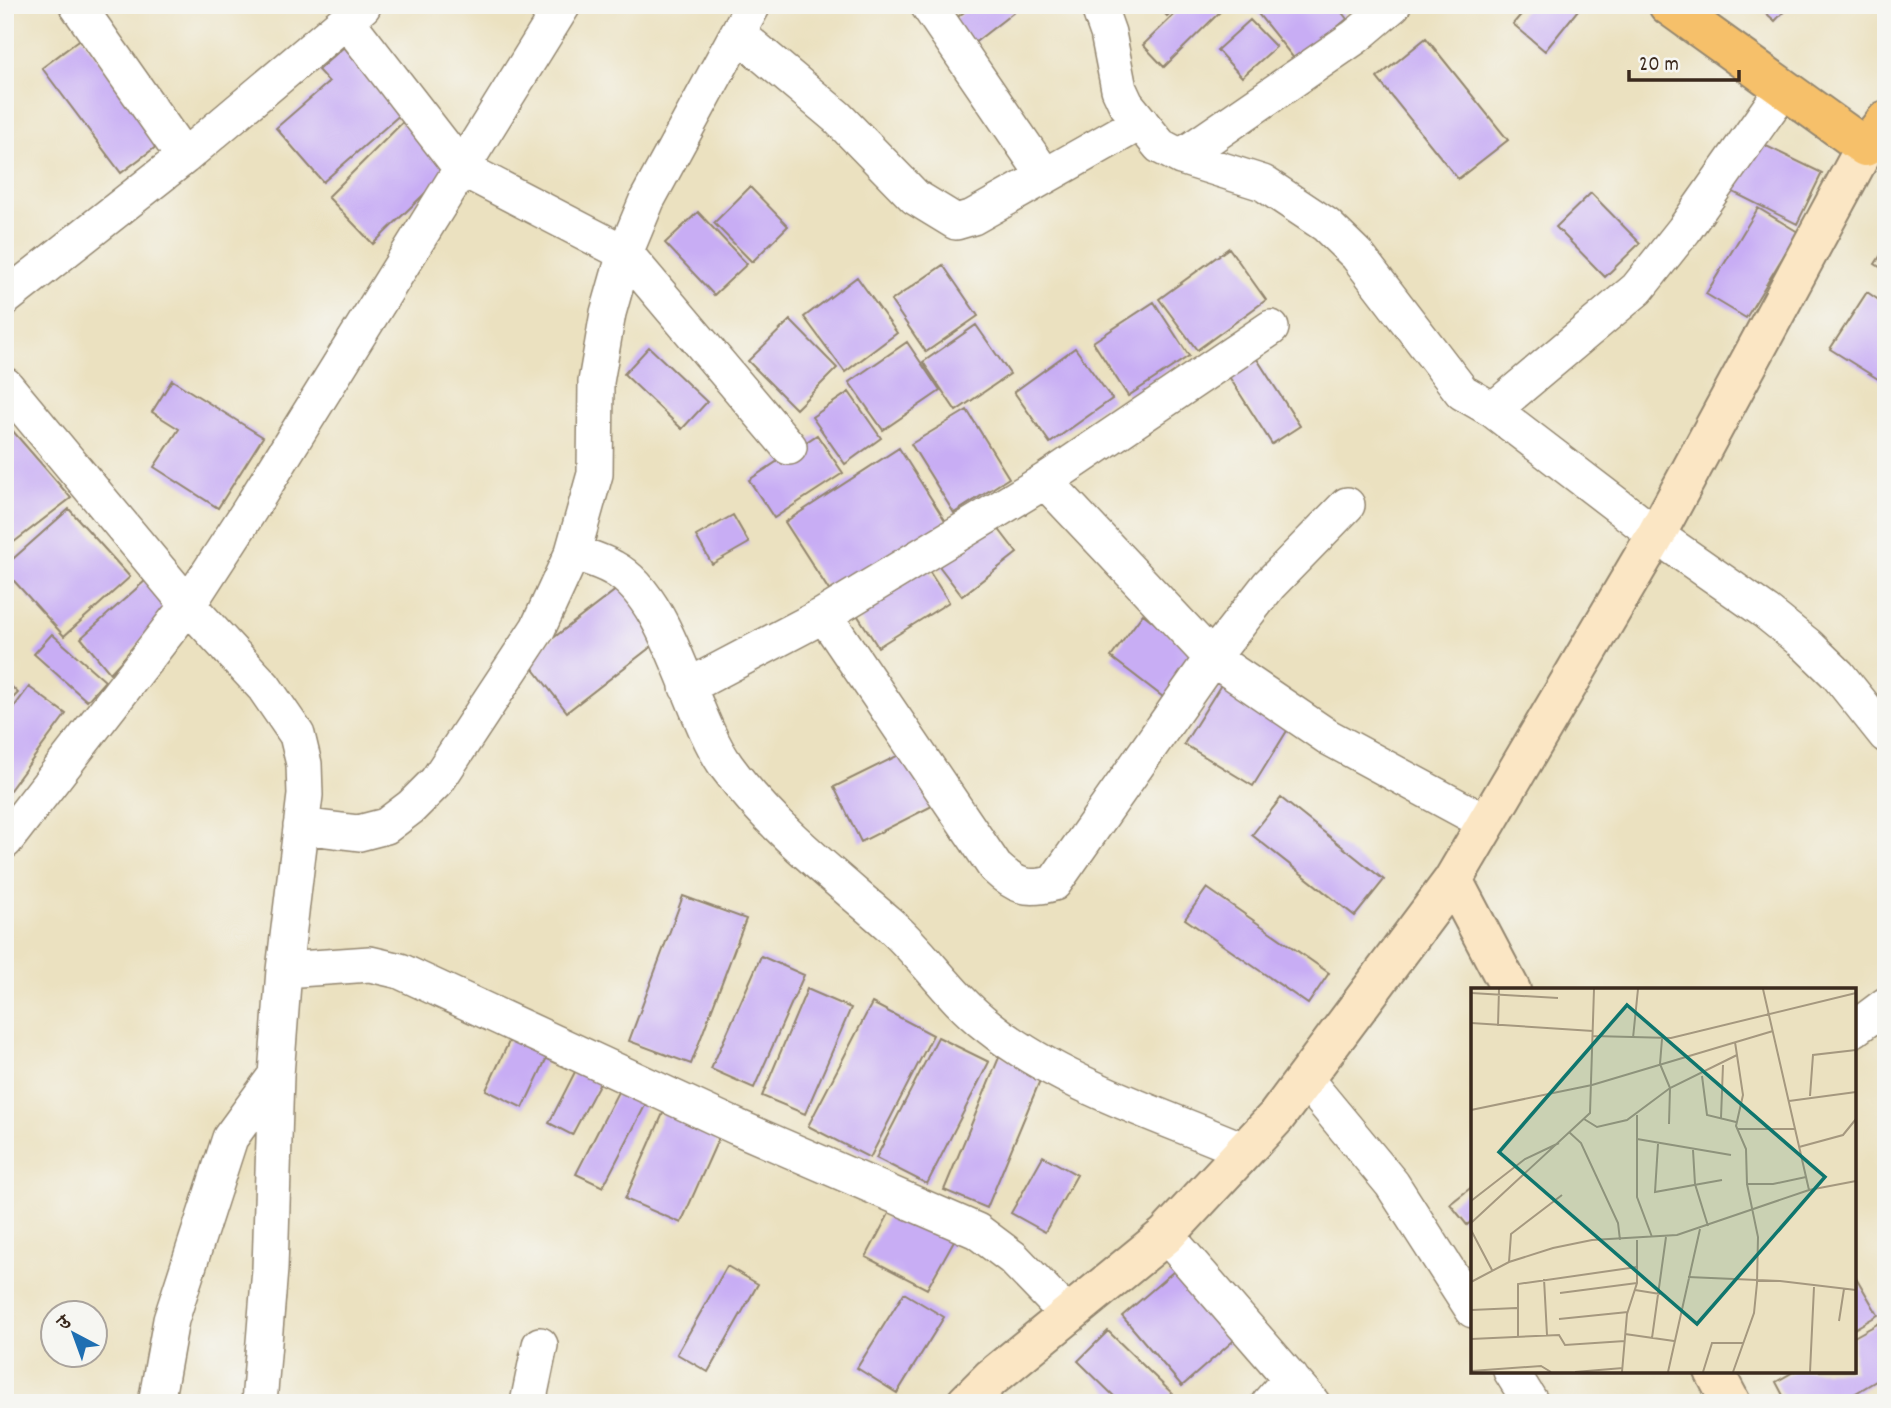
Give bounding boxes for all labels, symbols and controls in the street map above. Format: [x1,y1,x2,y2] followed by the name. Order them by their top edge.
[1629,38,1739,82] scale bar
[1639,51,1679,81] text: 20 m
[1471,988,1856,1373] inset map
[38,1300,108,1370] north arrow
[51,1309,79,1338] text: उ

